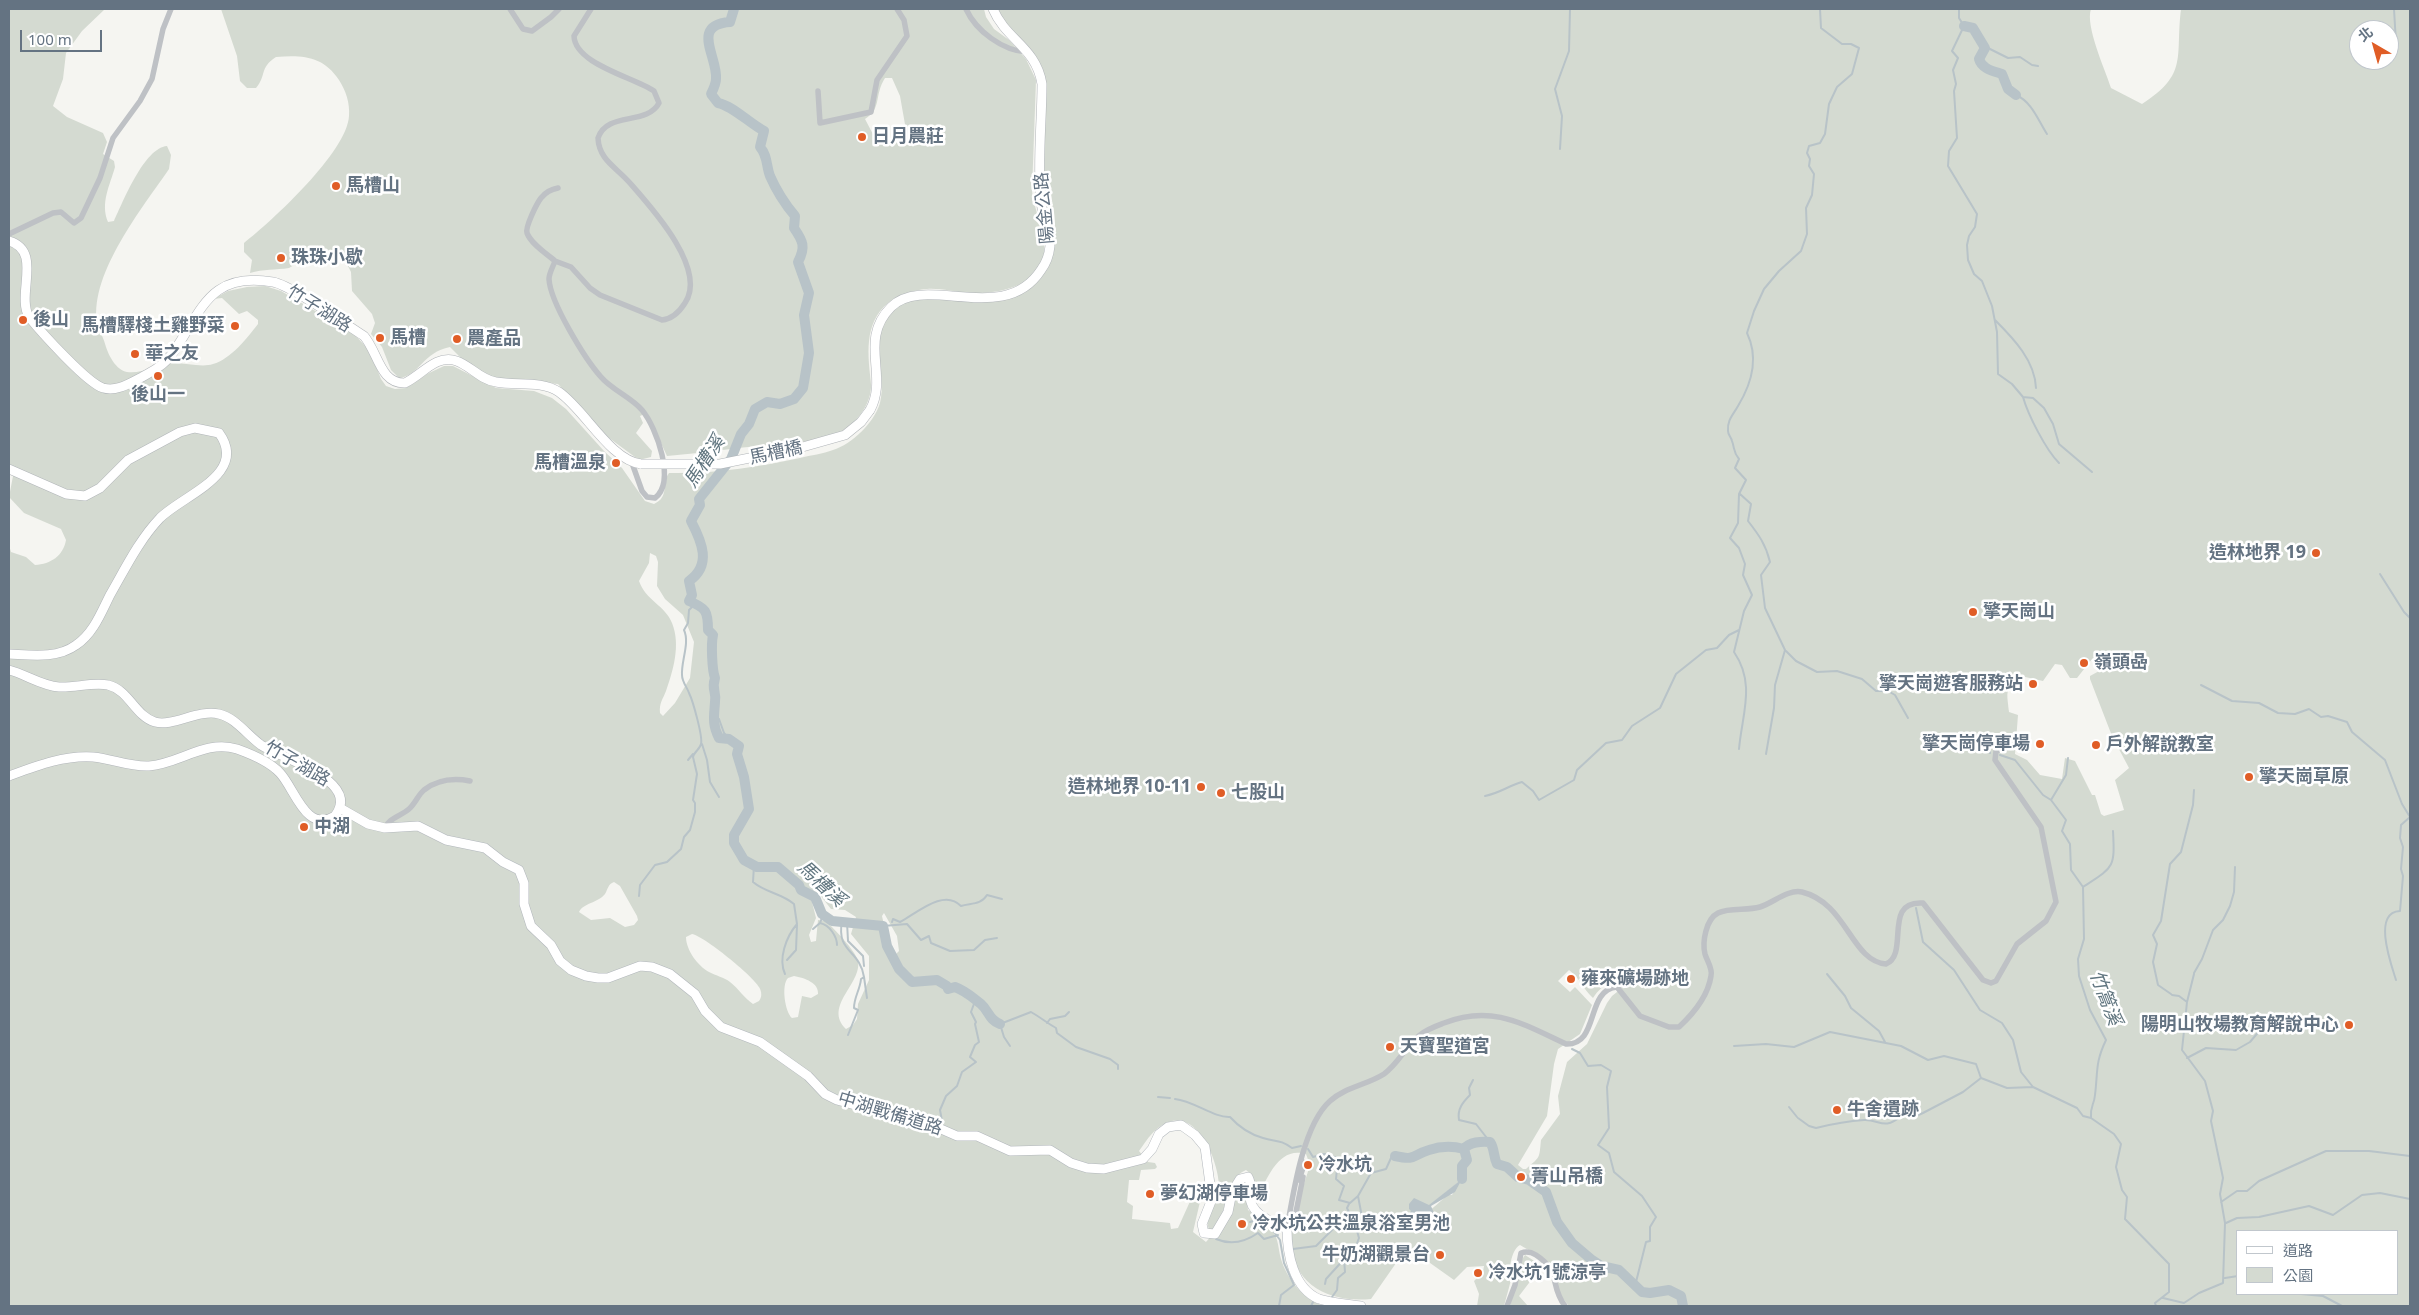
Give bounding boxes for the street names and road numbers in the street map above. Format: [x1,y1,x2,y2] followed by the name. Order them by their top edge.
[1031,171,1059,245] street label: 陽金公路
[283,281,355,337] street label: 竹子湖路
[747,437,805,469] street label: 馬槽橋
[260,737,334,791] street label: 竹子湖路
[835,1088,945,1140] street label: 中湖戰備道路

